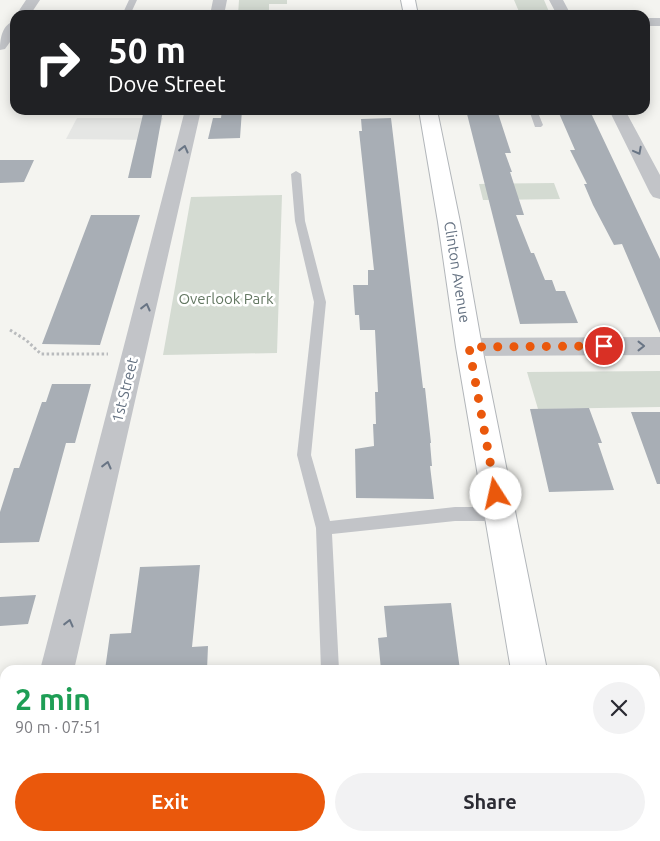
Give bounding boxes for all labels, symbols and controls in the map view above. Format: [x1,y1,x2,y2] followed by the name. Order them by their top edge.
[25,30,90,95] icon: right
[108,30,186,70] text: 50 m
[108,71,226,96] text: Dove Street
[178,145,189,154] one-way arrow
[632,146,642,155] one-way arrow
[441,220,474,324] street label: Clinton Avenue
[178,290,274,307] park label: Overlook Park
[140,302,151,311] one-way arrow
[583,325,625,367] pin
[590,332,618,360] icon: arrive
[637,341,645,351] one-way arrow
[108,356,141,424] street label: 1st Street
[101,460,112,469] one-way arrow
[469,467,521,519] position arrow
[63,618,74,627] one-way arrow
[15,682,91,716] text: 2 min
[593,682,645,734] button: close
[15,718,102,736] text: 90 m · 07:51
[15,773,325,831] button: Exit
[335,773,645,831] button: Share

